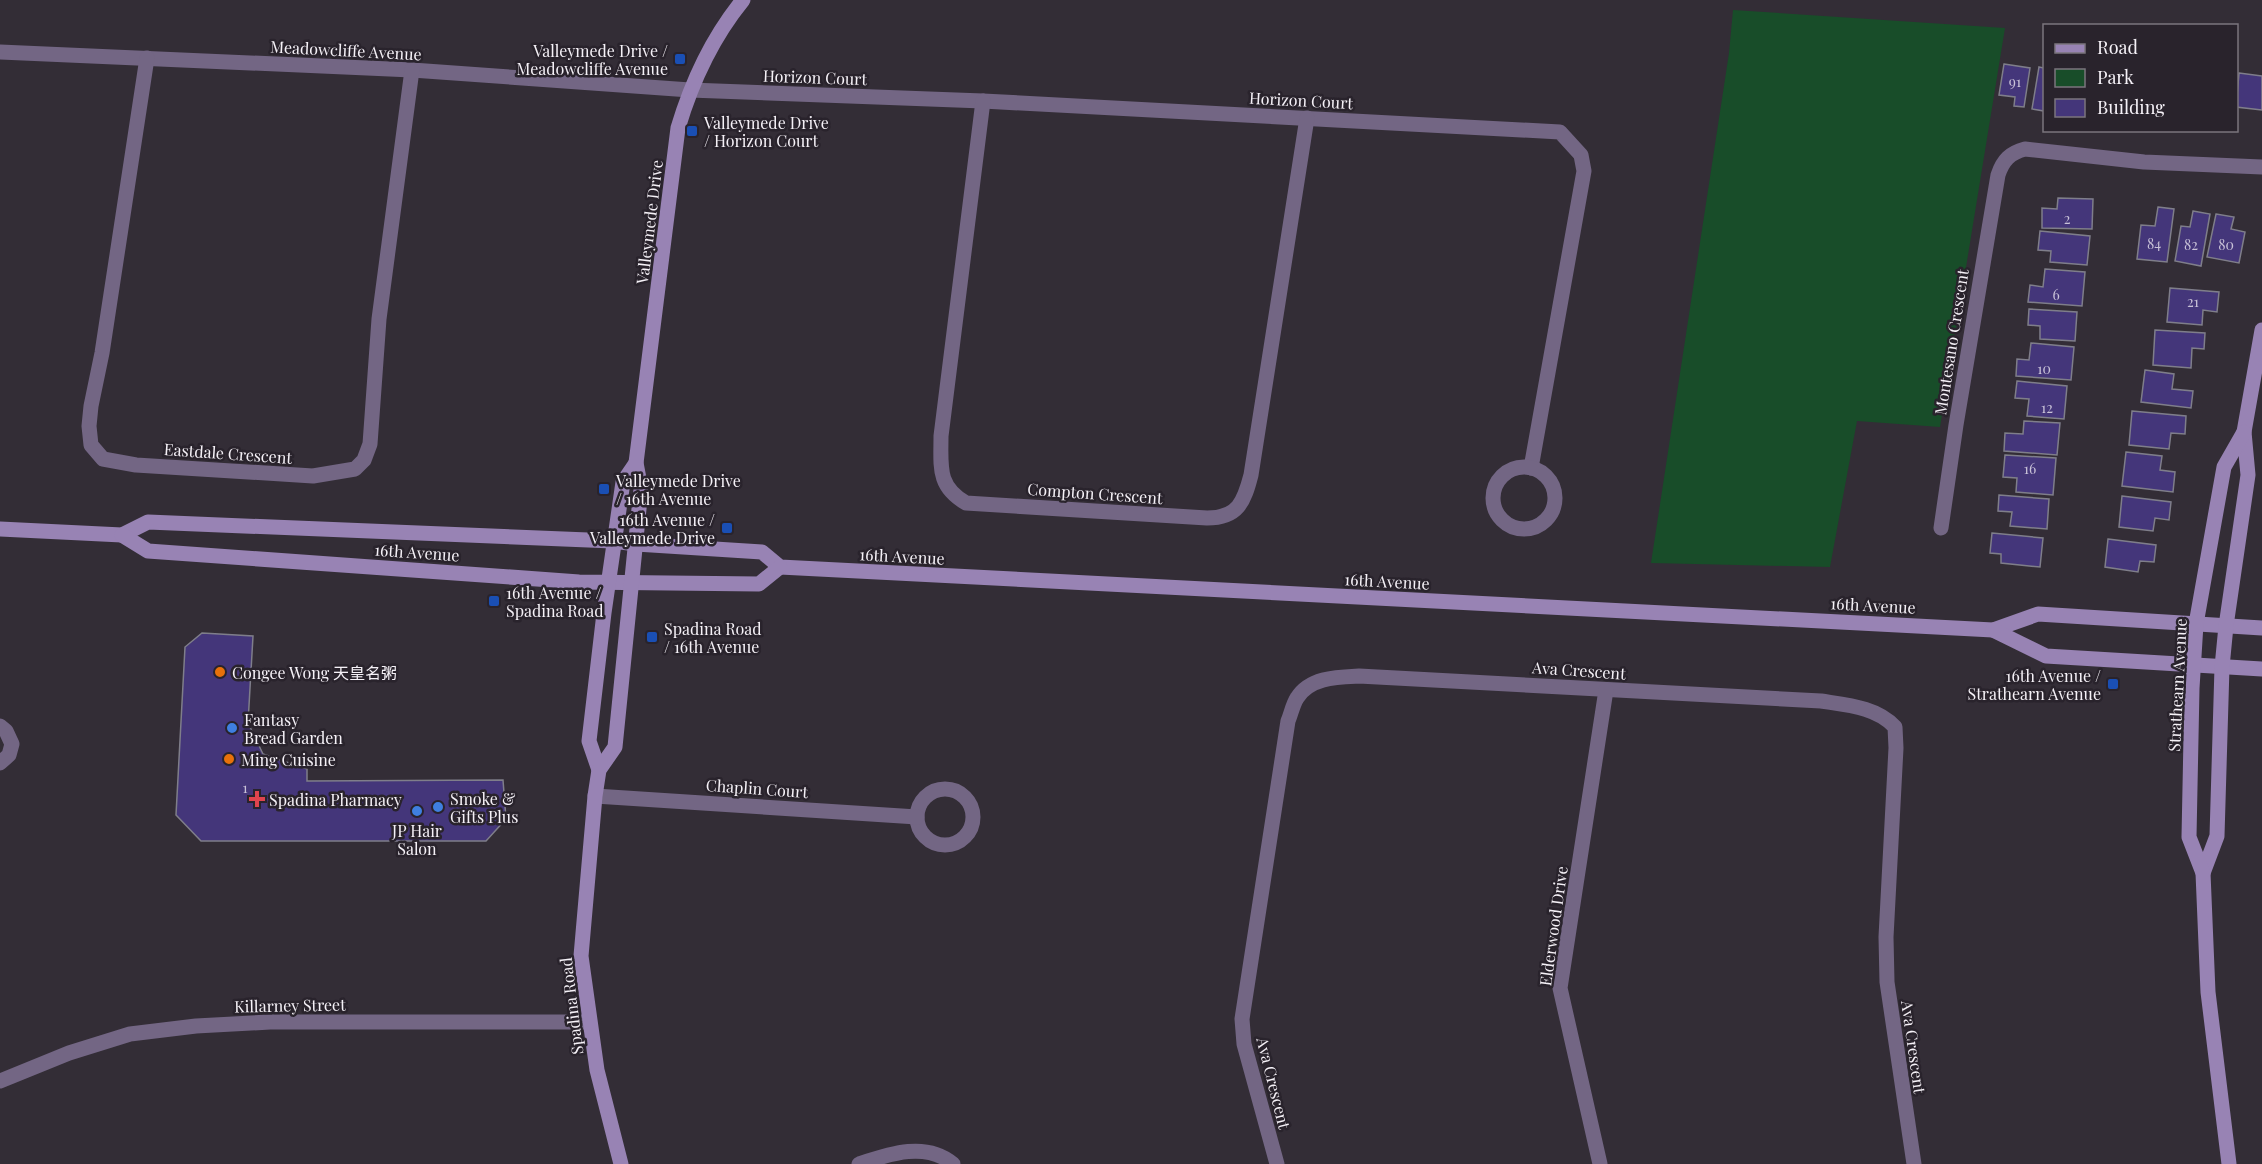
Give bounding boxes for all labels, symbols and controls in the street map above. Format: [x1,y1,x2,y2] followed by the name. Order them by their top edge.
[2043,24,2238,132] legend
[2097,35,2138,59] text: Road
[270,36,422,64] street label: Meadowcliffe Avenue
[517,40,668,79] place label: Valleymede Drive / Meadowcliffe Avenue
[673,52,687,66] marker: Valleymede Drive / Meadowcliffe Avenue
[763,65,868,89] street label: Horizon Court
[2097,65,2134,89] text: Park
[2009,72,2021,91] house number: 91
[1248,87,1354,113] street label: Horizon Court
[2097,95,2165,119] text: Building
[703,112,829,151] place label: Valleymede Drive / Horizon Court
[685,124,699,138] marker: Valleymede Drive / Horizon Court
[631,159,667,286] street label: Valleymede Drive
[2064,209,2071,228] house number: 2
[2147,234,2161,253] house number: 84
[2184,235,2198,254] house number: 82
[2218,235,2234,254] house number: 80
[1929,267,1973,416] street label: Montesano Crescent
[2052,285,2060,304] house number: 6
[2187,292,2199,311] house number: 21
[2037,359,2051,378] house number: 10
[2041,398,2053,417] house number: 12
[163,438,293,468] street label: Eastdale Crescent
[2024,459,2036,478] house number: 16
[615,470,741,509] place label: Valleymede Drive / 16th Avenue
[1027,478,1164,508] street label: Compton Crescent
[597,482,611,496] marker: Valleymede Drive / 16th Avenue
[589,509,715,548] place label: 16th Avenue / Valleymede Drive
[720,521,734,535] marker: 16th Avenue / Valleymede Drive
[374,539,460,565] street label: 16th Avenue
[859,543,945,569] street label: 16th Avenue
[1344,568,1430,594] street label: 16th Avenue
[506,582,604,621] place label: 16th Avenue / Spadina Road
[1830,592,1916,618] street label: 16th Avenue
[487,594,501,608] marker: 16th Avenue / Spadina Road
[664,618,762,657] place label: Spadina Road / 16th Avenue
[2163,618,2191,752] street label: Strathearn Avenue
[645,630,659,644] marker: Spadina Road / 16th Avenue
[1531,656,1627,684] street label: Ava Crescent
[232,662,397,683] place label: Congee Wong 天皇名粥
[213,665,227,679] marker: Congee Wong 天皇名粥
[1968,665,2101,704] place label: 16th Avenue / Strathearn Avenue
[2106,677,2120,691] marker: 16th Avenue / Strathearn Avenue
[244,709,343,748] place label: Fantasy Bread Garden
[225,721,239,735] marker: Fantasy Bread Garden
[241,749,336,770] place label: Ming Cuisine
[222,752,236,766] marker: Ming Cuisine
[705,774,809,802] street label: Chaplin Court
[242,778,248,797] house number: 1
[450,788,518,827] place label: Smoke & Gifts Plus
[269,789,402,810] place label: Spadina Pharmacy
[250,792,264,806] marker: Spadina Pharmacy
[431,800,445,814] marker: Smoke & Gifts Plus
[410,804,424,818] marker: JP Hair Salon
[391,820,442,859] place label: JP Hair Salon
[1534,865,1572,987] street label: Elderwood Drive
[555,956,587,1056] street label: Spadina Road
[234,994,346,1016] street label: Killarney Street
[1897,998,1931,1095] street label: Ava Crescent
[1252,1034,1296,1131] street label: Ava Crescent

